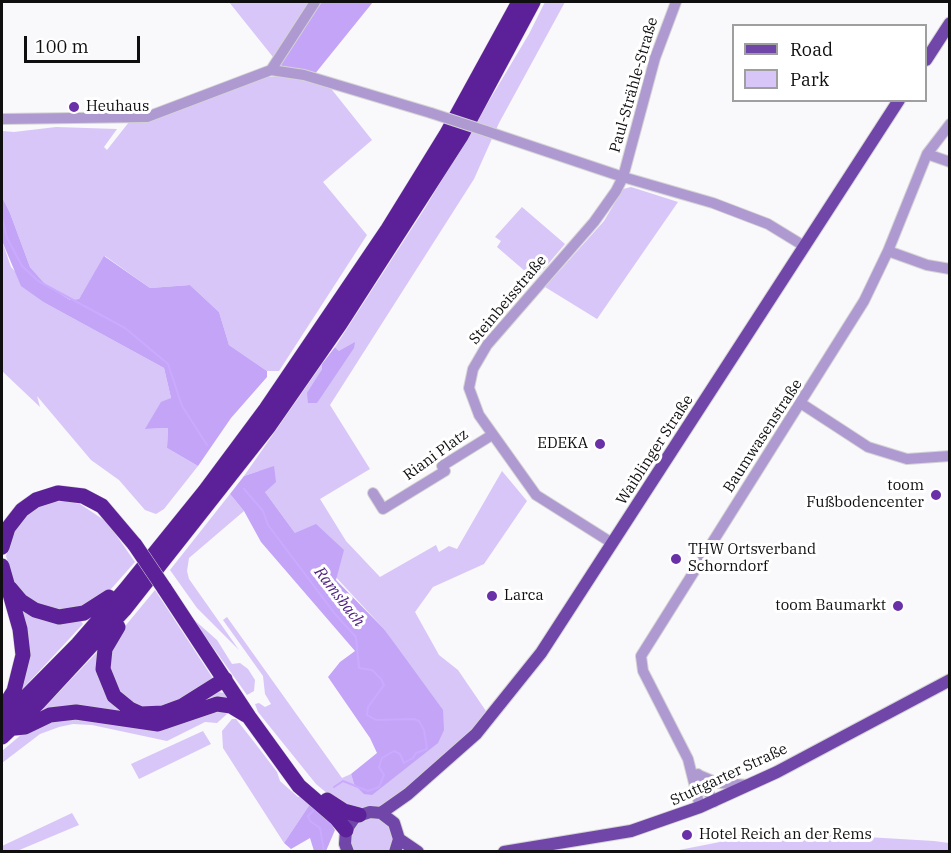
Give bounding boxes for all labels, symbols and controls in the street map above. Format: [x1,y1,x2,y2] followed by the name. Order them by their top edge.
[606,15,662,155] street label: Paul-Strähle-Straße
[27,24,142,62] scale bar
[732,24,927,102] legend
[35,35,89,58] text: 100 m
[790,38,833,61] text: Road
[790,68,829,91] text: Park
[86,98,149,116] place label: Heuhaus
[67,100,81,114] marker: Heuhaus
[466,252,550,348] street label: Steinbeisstraße
[720,376,806,496] street label: Baumwasenstraße
[613,392,697,508] street label: Waiblinger Straße
[400,425,472,485] street label: Riani Platz
[537,435,588,453] place label: EDEKA
[593,437,607,451] marker: EDEKA
[806,477,924,512] place label: toom Fußbodencenter
[929,488,943,502] marker: toom Fußbodencenter
[688,541,816,576] place label: THW Ortsverband Schorndorf
[669,552,683,566] marker: THW Ortsverband Schorndorf
[310,563,368,631] water label: Ramsbach
[504,587,544,605] place label: Larca
[485,589,499,603] marker: Larca
[775,597,886,615] place label: toom Baumarkt
[891,599,905,613] marker: toom Baumarkt
[668,740,790,810] street label: Stuttgarter Straße
[699,826,872,844] place label: Hotel Reich an der Rems
[680,828,694,842] marker: Hotel Reich an der Rems

